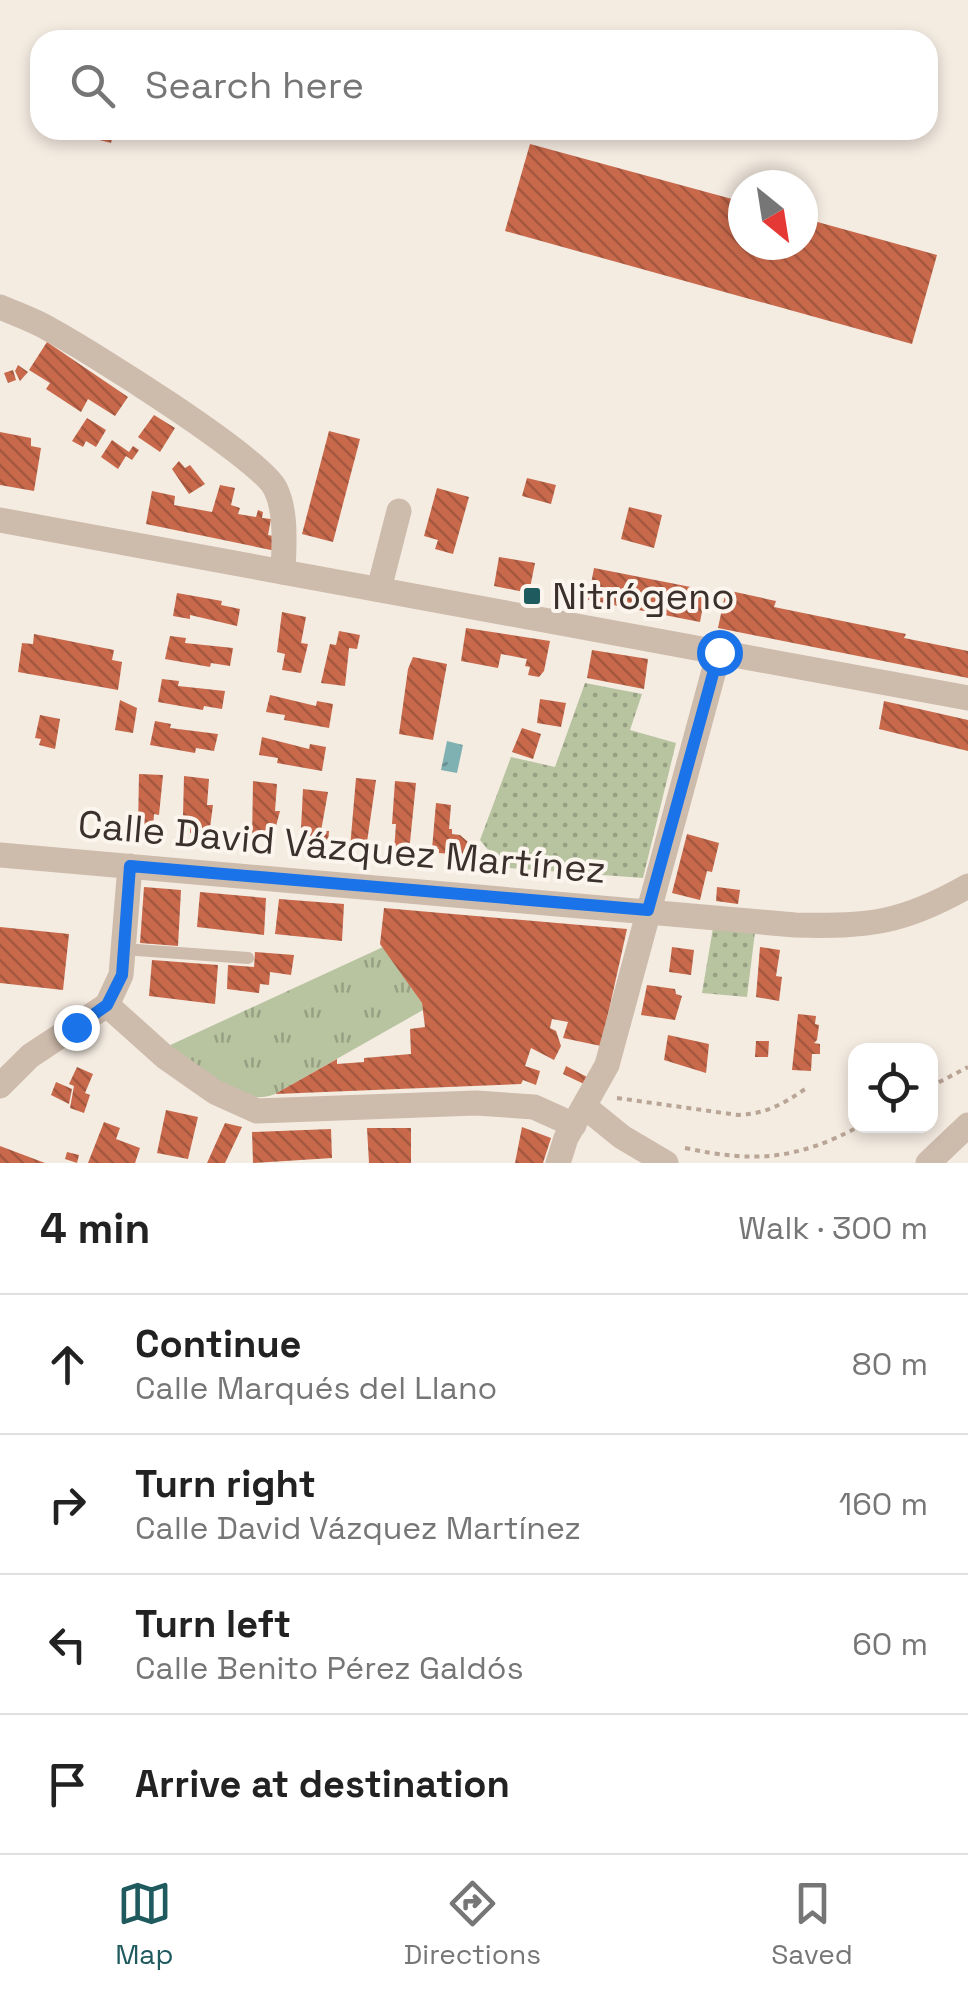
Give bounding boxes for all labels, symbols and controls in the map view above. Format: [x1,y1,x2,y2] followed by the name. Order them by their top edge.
[30,30,938,140] search box
[65,58,120,113] icon: search
[145,61,364,109] text: Search here
[728,170,818,260] north arrow
[552,572,735,620] place label: Nitrógeno
[521,585,543,607] marker: Nitrógeno
[697,630,743,676] route start
[76,800,608,894] street label: Calle David Vázquez Martínez
[54,1005,100,1051] route end
[848,1043,938,1133] map controls
[848,1043,938,1133] button: locate
[40,1202,150,1255] text: 4 min
[738,1208,928,1248] text: Walk · 300 m
[135,1320,301,1368] text: Continue
[40,1337,95,1392] icon: ahead
[852,1344,928,1384] text: 80 m
[135,1368,497,1408] text: Calle Marqués del Llano
[135,1460,316,1508] text: Turn right
[40,1477,95,1532] icon: right
[839,1484,928,1524] text: 160 m
[135,1508,581,1548] text: Calle David Vázquez Martínez
[135,1600,291,1648] text: Turn left
[40,1617,95,1672] icon: left
[852,1624,928,1664] text: 60 m
[135,1648,524,1688] text: Calle Benito Pérez Galdós
[40,1757,95,1812] icon: arrive
[135,1760,510,1808] text: Arrive at destination
[115,1876,173,1972] tab: Map
[404,1876,541,1972] tab: Directions
[771,1876,853,1972] tab: Saved

